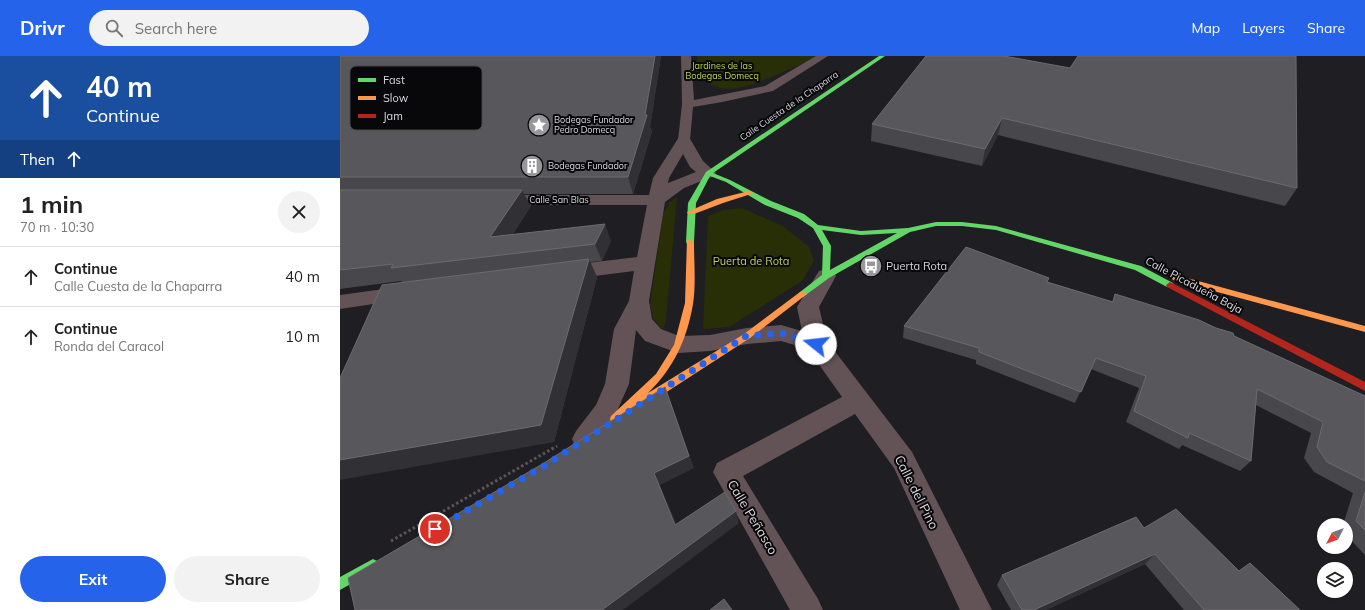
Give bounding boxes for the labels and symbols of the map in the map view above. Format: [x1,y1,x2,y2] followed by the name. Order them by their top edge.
[685,60,759,81] park label: Jardines de las Bodegas Domecq
[350,66,482,130] legend
[737,68,840,143] street label: Calle Cuesta de la Chaparra
[383,73,405,87] text: Fast
[383,91,409,105] text: Slow
[383,109,403,123] text: Jam
[526,112,552,138] place icon: Bodegas Fundador Pedro Domecq
[554,114,634,135] place label: Bodegas Fundador Pedro Domecq
[519,153,545,179] building icon: Bodegas Fundador
[548,160,628,171] place label: Bodegas Fundador
[529,194,589,205] street label: Calle San Blas
[858,253,884,279] bus stop icon: Puerta Rota
[1143,253,1245,317] street label: Calle Picadueña Baja
[713,254,789,268] park label: Puerta de Rota
[886,259,947,273] place label: Puerta Rota
[795,323,837,365] position arrow
[891,452,943,532] street label: Calle del Pino
[725,477,781,557] street label: Calle Peñasco
[418,512,452,546] pin
[1317,518,1353,554] north arrow

